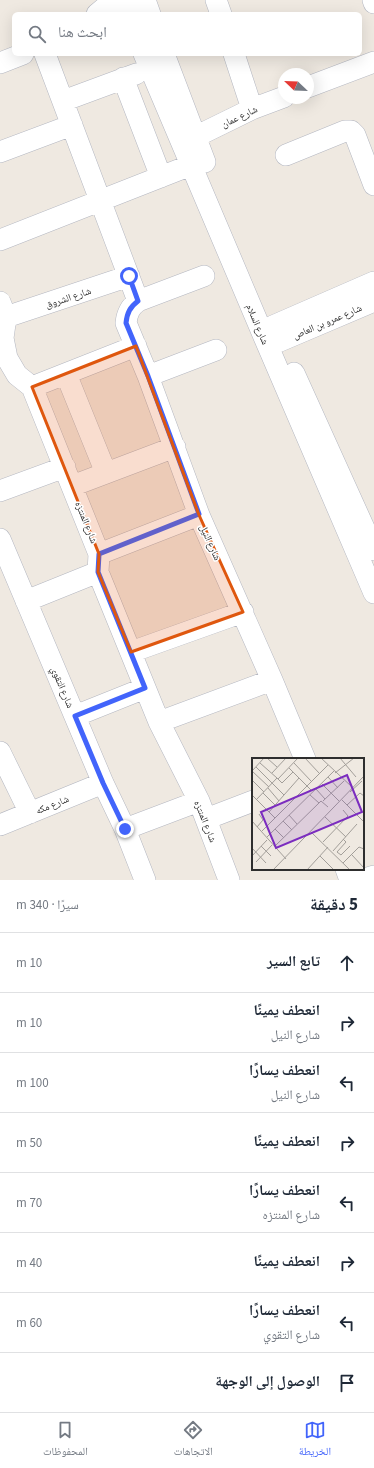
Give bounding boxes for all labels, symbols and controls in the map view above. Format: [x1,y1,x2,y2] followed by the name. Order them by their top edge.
[12,12,362,56] search box
[58,22,107,43] text: ابحث هنا
[26,23,48,45] icon: search
[278,68,314,104] north arrow
[219,102,260,131] street label: شارع عمان
[120,267,138,285] route start
[44,284,93,312] street label: شارع الشروق
[291,301,364,343] street label: شارع عمرو بن العاص
[242,302,272,347] street label: شارع السلام
[71,499,101,546] street label: شارع المنتزه
[196,522,224,563] street label: شارع النيل
[47,664,77,711] street label: شارع التقوي
[252,758,364,870] inset map
[34,792,71,818] street label: شارع مكه
[190,798,220,845] street label: شارع المنتزه
[116,820,134,838] route end
[310,893,358,917] text: 5 دقيقة
[16,896,79,914] text: سيرًا · 340 m
[267,951,320,972] text: تابع السير
[336,952,358,974] icon: ahead
[16,954,42,972] text: 10 m
[253,1000,320,1021] text: انعطف يمينًا
[336,1012,358,1034] icon: right
[16,1014,42,1032] text: 10 m
[271,1026,320,1044] text: شارع النيل
[249,1060,320,1081] text: انعطف يسارًا
[336,1072,358,1094] icon: left
[16,1074,49,1092] text: 100 m
[271,1086,320,1104] text: شارع النيل
[253,1131,320,1152] text: انعطف يمينًا
[336,1132,358,1154] icon: right
[16,1134,42,1152] text: 50 m
[249,1180,320,1201] text: انعطف يسارًا
[336,1192,358,1214] icon: left
[16,1194,42,1212] text: 70 m
[262,1206,320,1224] text: شارع المنتزه
[253,1251,320,1272] text: انعطف يمينًا
[336,1252,358,1274] icon: right
[16,1254,42,1272] text: 40 m
[249,1300,320,1321] text: انعطف يسارًا
[336,1312,358,1334] icon: left
[16,1314,42,1332] text: 60 m
[263,1326,320,1344] text: شارع التقوي
[215,1371,320,1392] text: الوصول إلى الوجهة
[336,1372,358,1394] icon: arrive
[43,1419,88,1462] tab: المحفوظات
[174,1419,213,1462] tab: الاتجاهات
[299,1419,331,1462] tab: الخريطة

